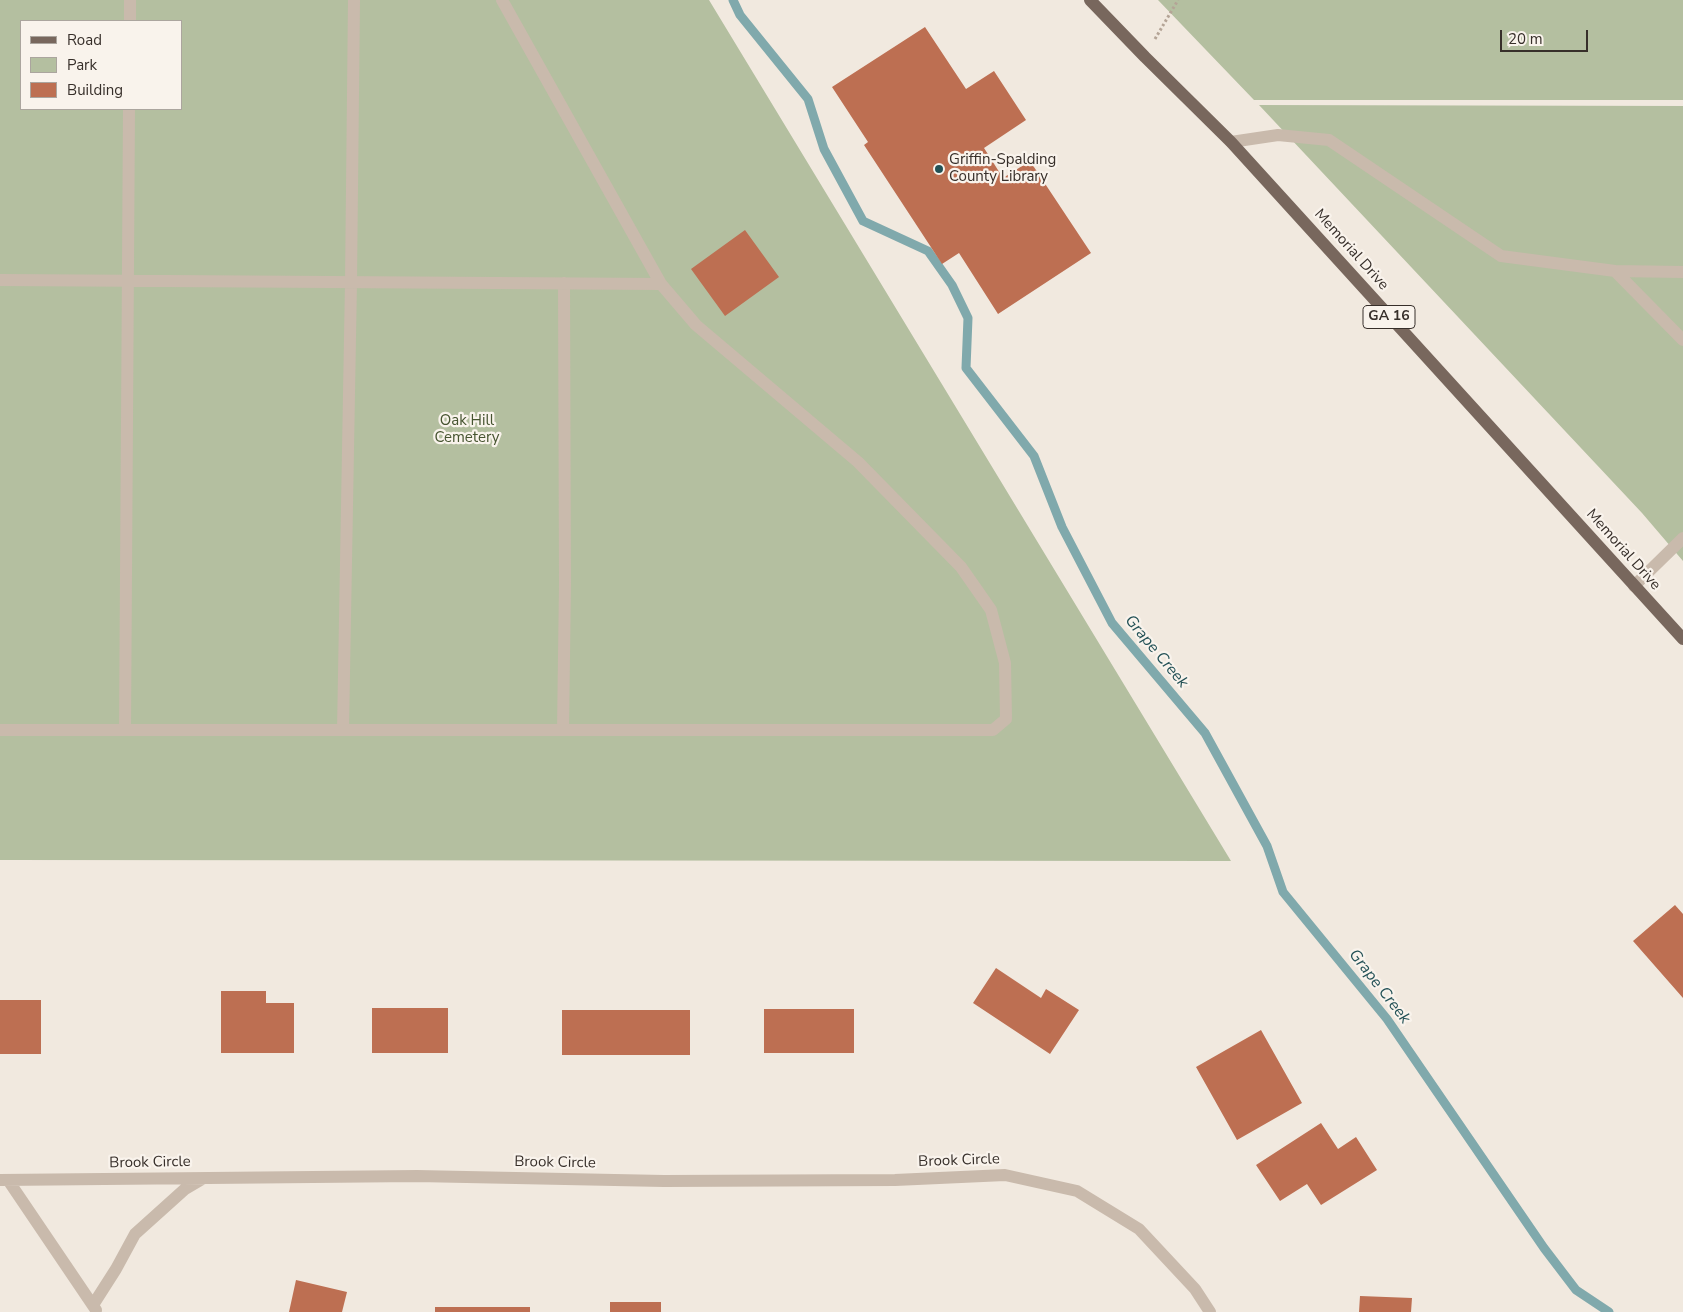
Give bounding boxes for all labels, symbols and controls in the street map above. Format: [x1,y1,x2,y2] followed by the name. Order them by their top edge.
[20,20,182,110] legend
[1503,20,1590,52] scale bar
[1508,29,1543,49] text: 20 m
[67,30,102,50] text: Road
[67,55,97,75] text: Park
[67,80,123,100] text: Building
[949,151,1056,186] place label: Griffin-Spalding County Library
[933,163,945,175] marker: Griffin-Spalding County Library
[1310,206,1392,294] street label: Memorial Drive
[1363,306,1415,328] road number: GA 16
[434,412,500,447] park label: Oak Hill Cemetery
[1582,506,1664,594] street label: Memorial Drive
[1120,612,1192,692] water label: Grape Creek
[1344,946,1414,1028] water label: Grape Creek
[918,1151,1000,1171] street label: Brook Circle
[109,1153,191,1173] street label: Brook Circle
[514,1153,596,1173] street label: Brook Circle

